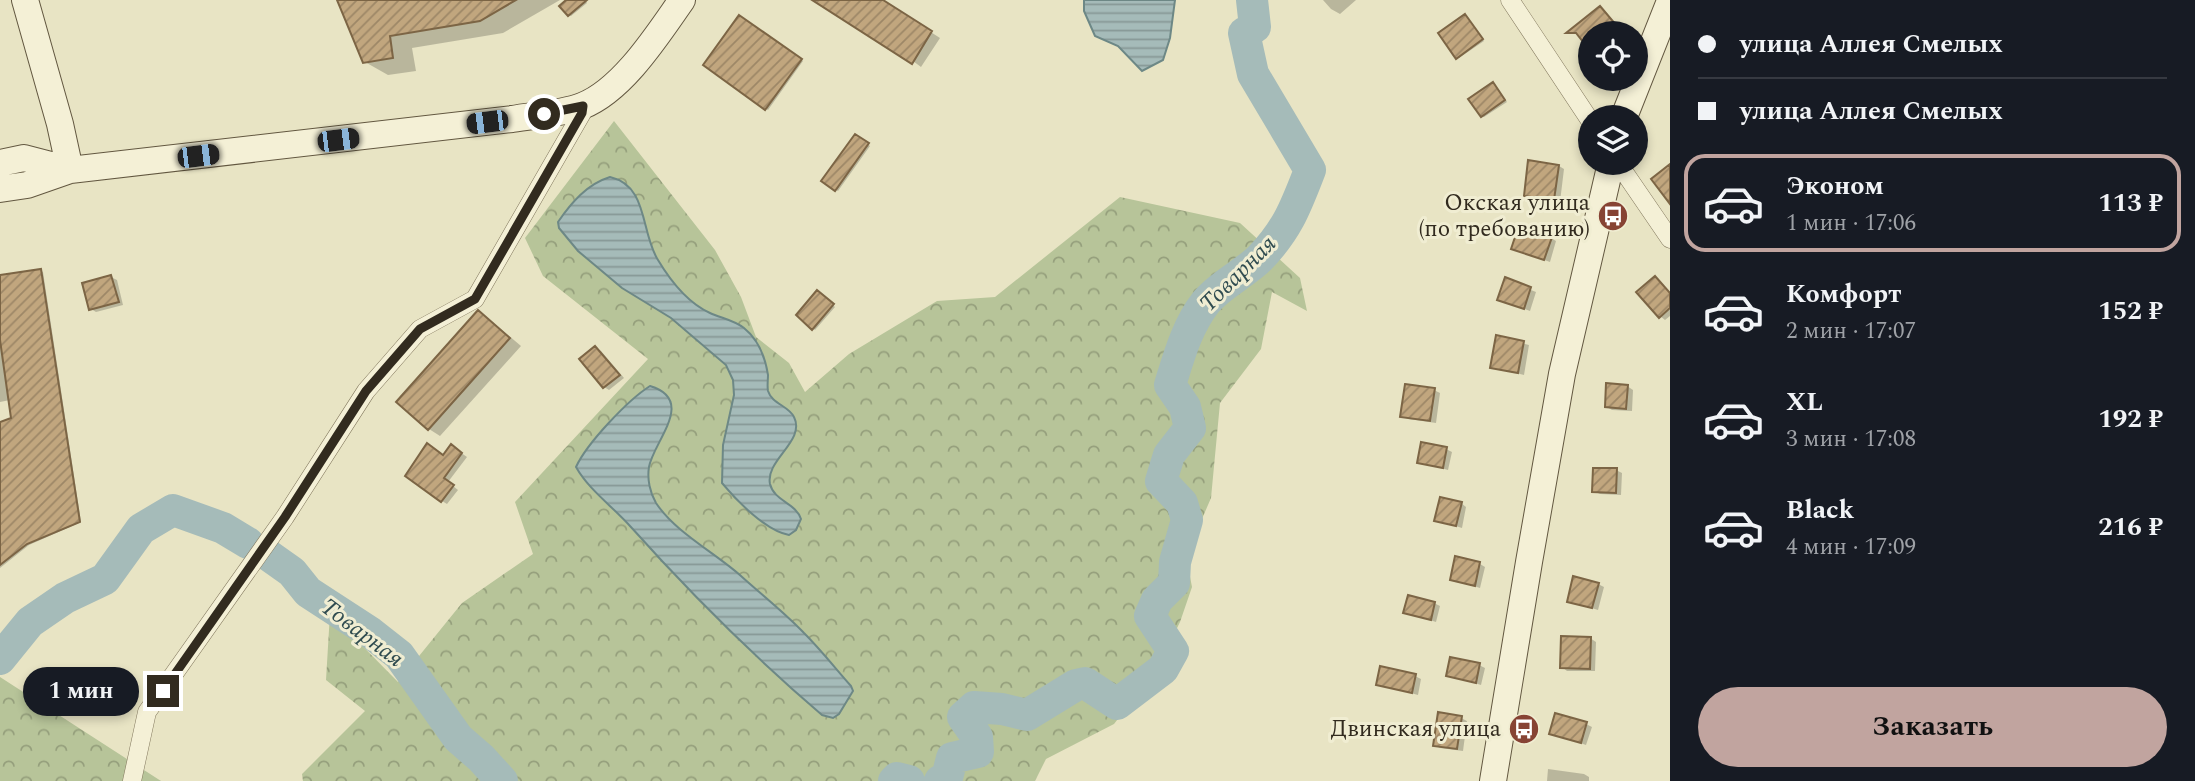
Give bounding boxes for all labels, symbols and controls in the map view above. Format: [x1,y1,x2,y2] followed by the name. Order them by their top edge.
[1578,21,1648,175] map controls
[1578,21,1648,91] button: locate
[1740,24,2003,64] text: улица Аллея Смелых
[1740,91,2003,131] text: улица Аллея Смелых
[528,98,560,130] route start
[1578,105,1648,175] button: layers
[465,109,510,135] car
[316,127,361,153] car
[176,143,221,169] car
[1786,166,1884,206] text: Эконом
[1702,172,1765,235] icon: car
[2098,183,2163,223] text: 113 ₽
[1419,186,1590,247] place label: Окская улица (по требованию)
[1596,199,1630,233] bus stop icon: Окская улица (по требованию)
[1786,206,1916,241] text: 1 мин · 17:06
[1191,227,1285,321] water label: Товарная
[1786,274,1901,314] text: Комфорт
[1702,280,1765,343] icon: car
[2098,291,2163,331] text: 152 ₽
[1786,314,1916,349] text: 2 мин · 17:07
[1786,382,1823,422] text: XL
[1702,388,1765,451] icon: car
[2098,399,2163,439] text: 192 ₽
[1786,422,1916,457] text: 3 мин · 17:08
[1786,490,1854,530] text: Black
[1702,496,1765,559] icon: car
[2098,507,2163,547] text: 216 ₽
[1786,530,1916,565] text: 4 мин · 17:09
[313,590,412,677] water label: Товарная
[23,666,138,716] callout: 1 мин
[49,674,113,709] text: 1 мин
[147,675,179,707] route end
[1698,687,2167,767] button: Заказать
[1331,712,1501,747] place label: Двинская улица
[1507,712,1541,746] bus stop icon: Двинская улица

